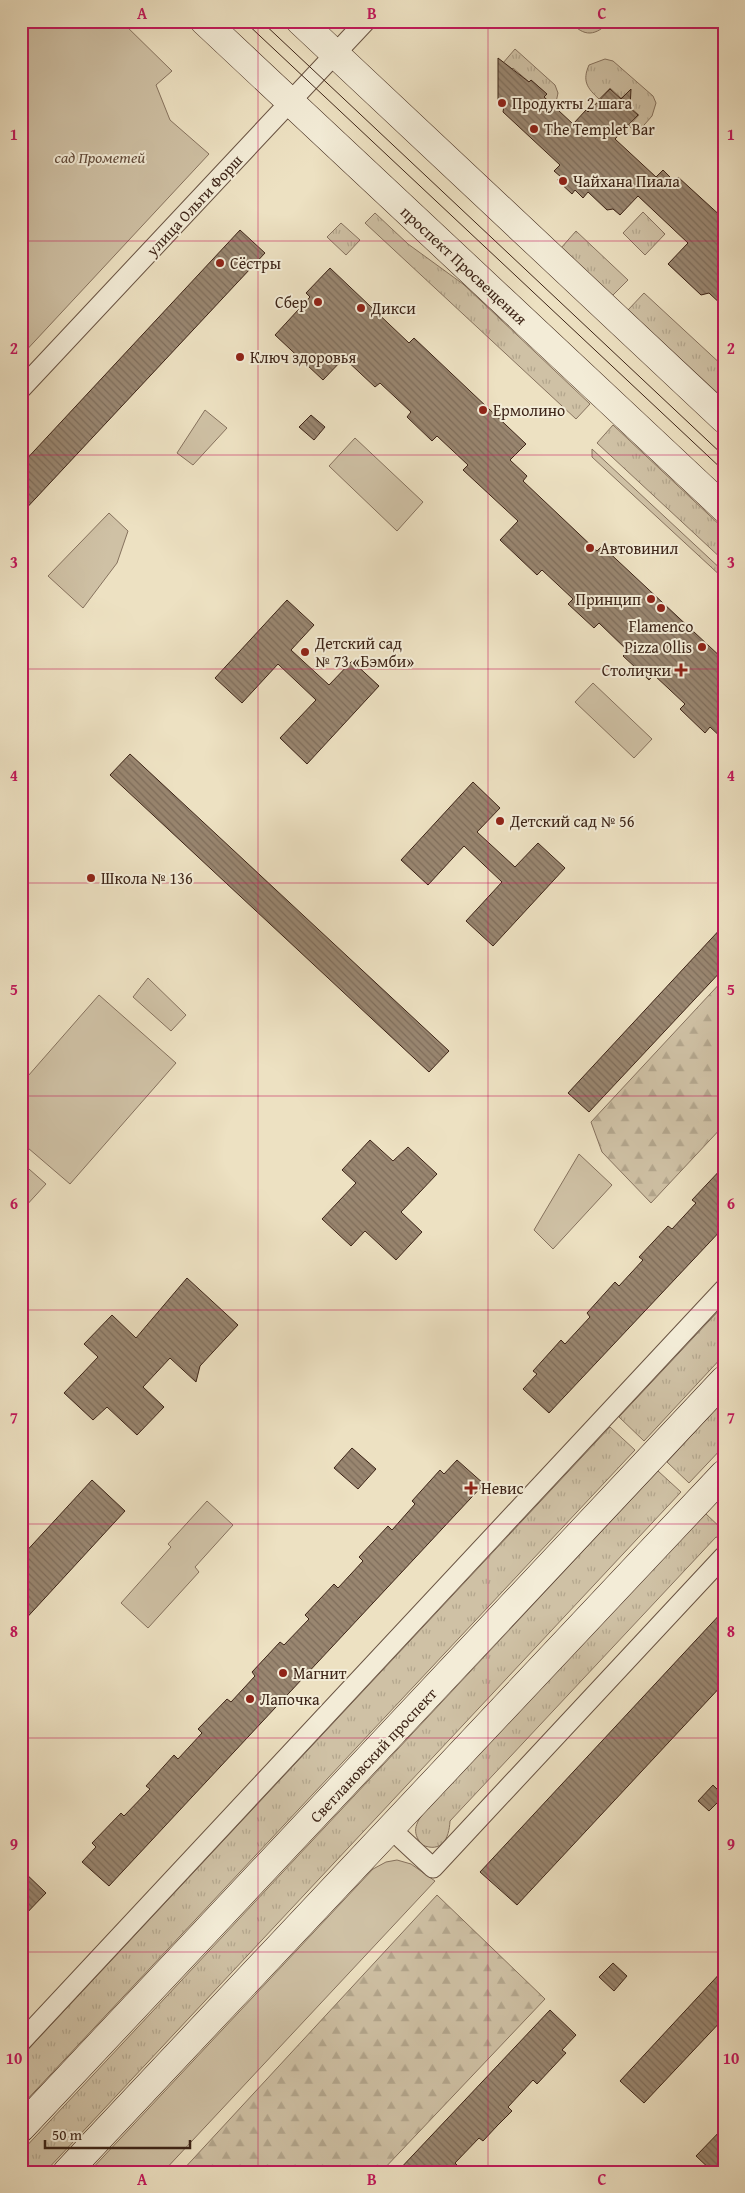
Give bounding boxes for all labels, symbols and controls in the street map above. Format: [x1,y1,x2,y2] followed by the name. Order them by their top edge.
[137,1,148,25] text: A
[367,1,377,25] text: B
[597,1,607,25] text: C
[512,91,633,115] place label: Продукты 2 шага
[496,97,508,109] marker: Продукты 2 шага
[544,117,655,141] place label: The Templet Bar
[10,122,18,146] text: 1
[727,122,735,146] text: 1
[528,123,540,135] marker: The Templet Bar
[54,145,146,169] park label: сад Прометей
[140,149,248,262] street label: улица Ольги Форш
[573,169,680,193] place label: Чайхана Пиала
[557,175,569,187] marker: Чайхана Пиала
[395,200,533,330] street label: проспект Просвещения
[230,251,281,275] place label: Сёстры
[214,257,226,269] marker: Сёстры
[275,290,308,314] place label: Сбер
[312,296,324,308] marker: Сбер
[370,296,416,320] place label: Дикси
[355,302,367,314] marker: Дикси
[10,336,18,360] text: 2
[727,336,735,360] text: 2
[250,345,356,369] place label: Ключ здоровья
[234,351,246,363] marker: Ключ здоровья
[493,398,565,422] place label: Ермолино
[477,404,489,416] marker: Ермолино
[600,536,679,560] place label: Автовинил
[584,542,596,554] marker: Автовинил
[10,550,18,574] text: 3
[727,550,735,574] text: 3
[576,587,641,611] place label: Принцип
[645,593,657,605] marker: Принцип
[655,602,667,614] marker: Flamenco
[629,614,693,638] place label: Flamenco
[314,631,414,673] place label: Детский сад № 73 «Бэмби»
[624,635,692,659] place label: Pizza Ollis
[696,641,708,653] marker: Pizza Ollis
[299,646,311,658] marker: Детский сад № 73 «Бэмби»
[602,658,671,682] place label: Столички
[675,664,687,676] marker: Столички
[10,763,18,787] text: 4
[727,763,735,787] text: 4
[509,809,635,833] place label: Детский сад № 56
[494,815,506,827] marker: Детский сад № 56
[101,866,193,890] place label: Школа № 136
[85,872,97,884] marker: Школа № 136
[10,977,18,1001] text: 5
[727,977,735,1001] text: 5
[10,1191,18,1215] text: 6
[727,1191,735,1215] text: 6
[10,1405,18,1429] text: 7
[727,1405,735,1429] text: 7
[481,1476,524,1500] place label: Невис
[465,1482,477,1494] marker: Невис
[10,1619,18,1643] text: 8
[727,1619,735,1643] text: 8
[293,1661,347,1685] place label: Магнит
[277,1667,289,1679] marker: Магнит
[304,1682,442,1828] street label: Светлановский проспект
[260,1687,320,1711] place label: Лапочка
[244,1693,256,1705] marker: Лапочка
[10,1832,18,1856] text: 9
[727,1832,735,1856] text: 9
[6,2046,22,2070] text: 10
[723,2046,739,2070] text: 10
[45,2118,190,2150] scale bar
[52,2124,83,2145] text: 50 m
[137,2167,148,2191] text: A
[367,2167,377,2191] text: B
[597,2167,607,2191] text: C

